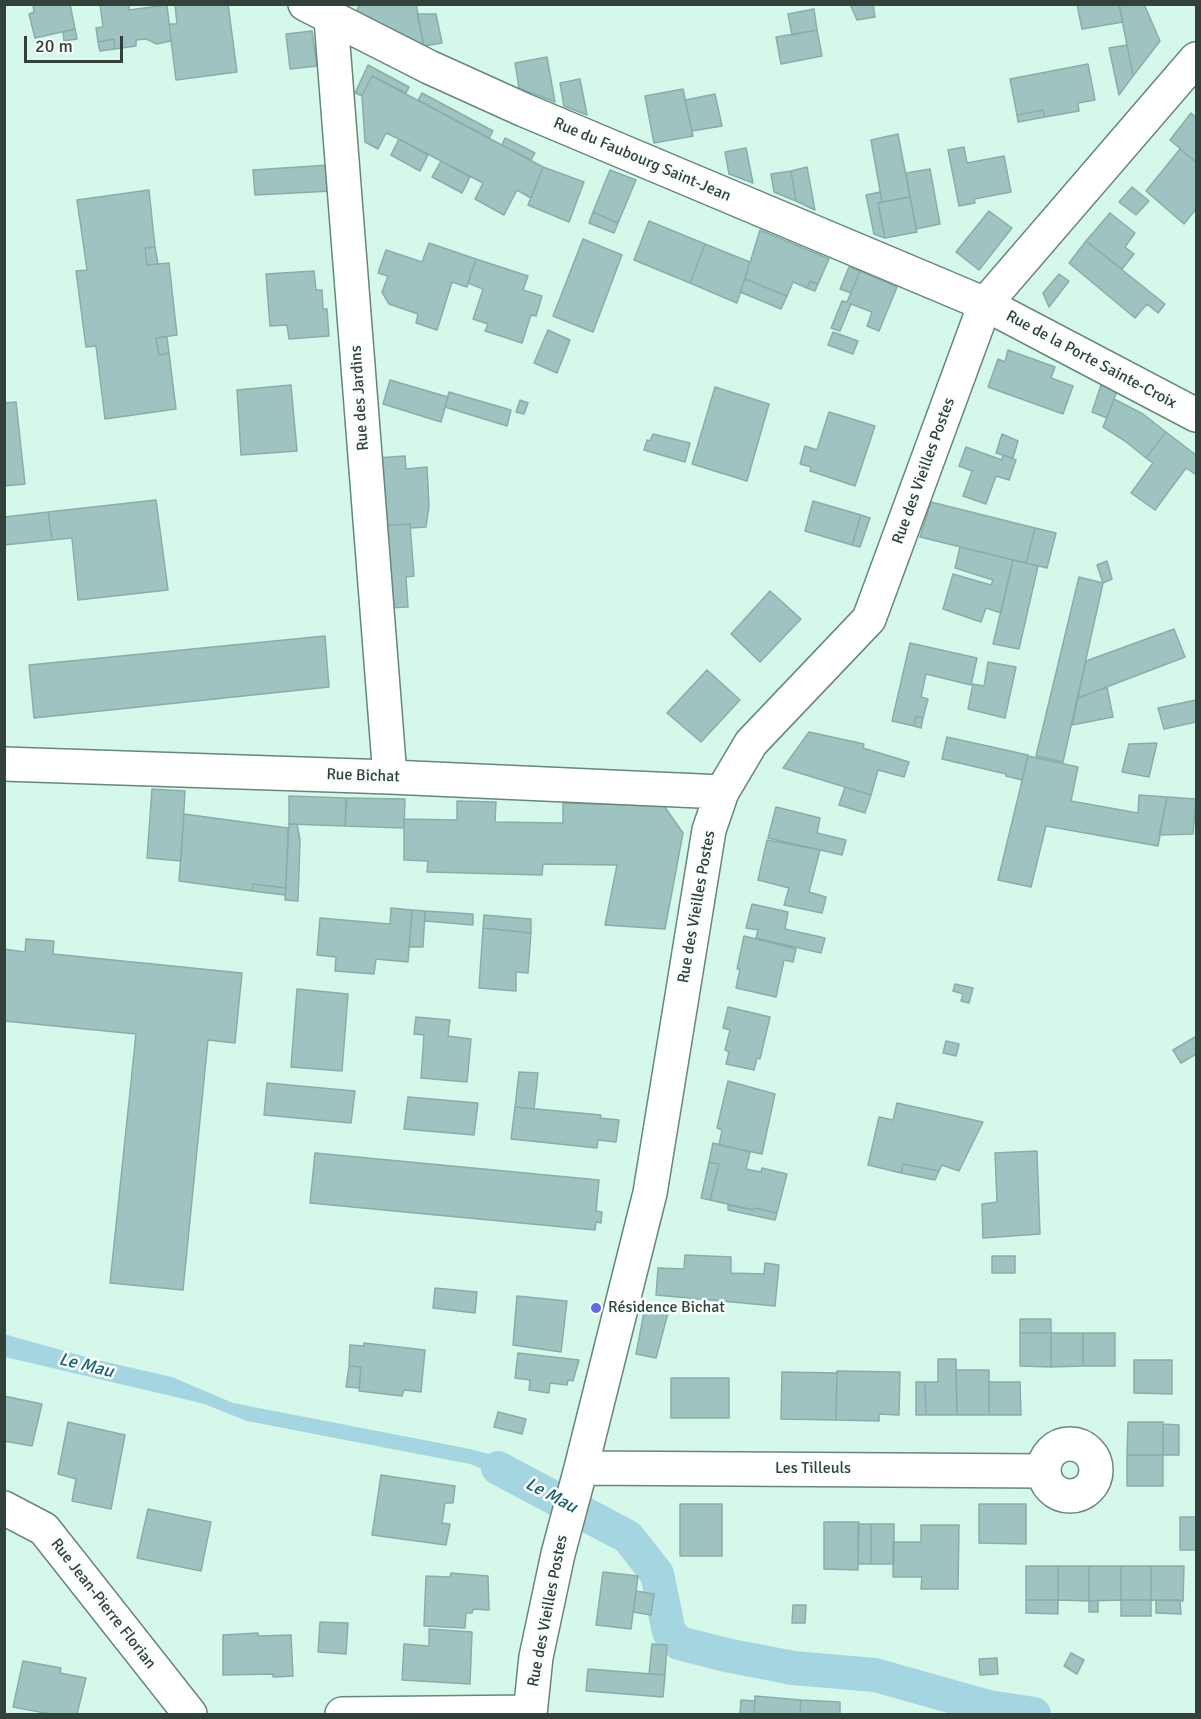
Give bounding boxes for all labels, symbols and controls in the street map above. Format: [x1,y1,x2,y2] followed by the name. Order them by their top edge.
[27,24,126,62] scale bar
[35,35,73,57] text: 20 m
[550,114,734,206] street label: Rue du Faubourg Saint-Jean
[1002,307,1180,413] street label: Rue de la Porte Sainte-Croix
[347,345,373,451] street label: Rue des Jardins
[889,395,959,547] street label: Rue des Vieilles Postes
[326,765,400,787] street label: Rue Bichat
[674,829,720,985] street label: Rue des Vieilles Postes
[608,1298,725,1318] place label: Résidence Bichat
[589,1301,603,1315] marker: Résidence Bichat
[57,1349,115,1383] water label: Le Mau
[775,1459,851,1479] street label: Les Tilleuls
[521,1473,581,1519] water label: Le Mau
[524,1533,572,1689] street label: Rue des Vieilles Postes
[46,1535,160,1673] street label: Rue Jean-Pierre Florian

